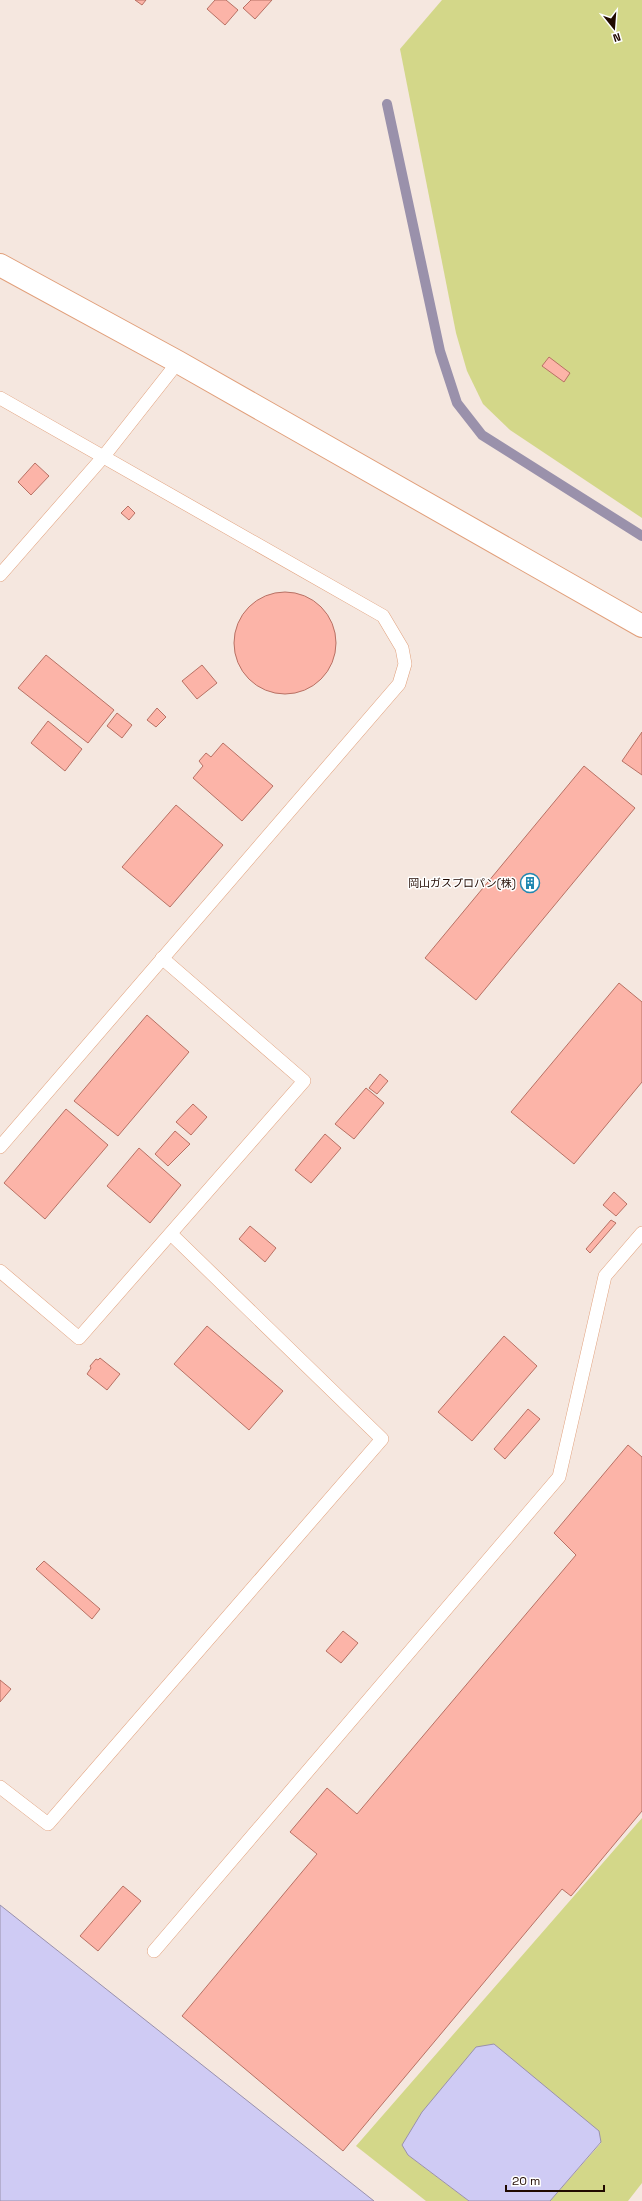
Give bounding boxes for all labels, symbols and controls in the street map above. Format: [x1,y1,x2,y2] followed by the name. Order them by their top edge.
[594,8,634,48] north arrow
[611,30,622,45] text: N
[519,872,541,894] building icon: 岡山ガスプロパン(株)
[408,876,516,890] place label: 岡山ガスプロパン(株)
[506,2167,604,2193] scale bar
[512,2173,540,2189] text: 20 m

